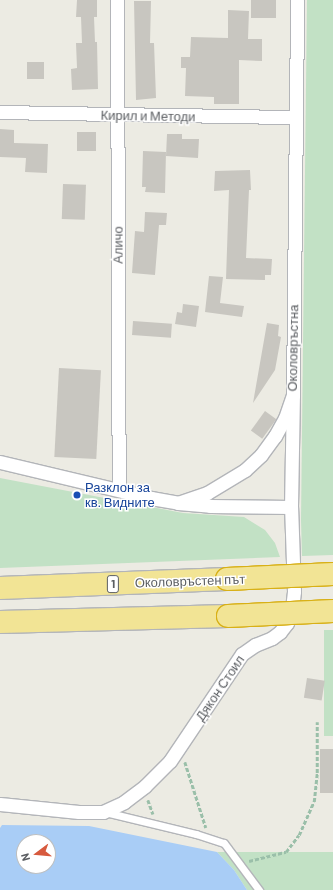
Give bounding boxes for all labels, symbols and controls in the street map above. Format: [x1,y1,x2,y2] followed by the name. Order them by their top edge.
[100,107,196,125] street label: Кирил и Методи
[110,226,126,264] street label: Аличо
[284,304,302,392] street label: Околовръстна
[85,480,155,511] place label: Разклон за кв. Видните
[72,490,82,500] marker: Разклон за кв. Видните
[134,571,246,591] street label: Околовръстен път
[106,574,120,594] road number: 1
[192,652,248,724] street label: Дякон Стоил
[16,834,56,874] north arrow
[18,852,32,862] text: N

